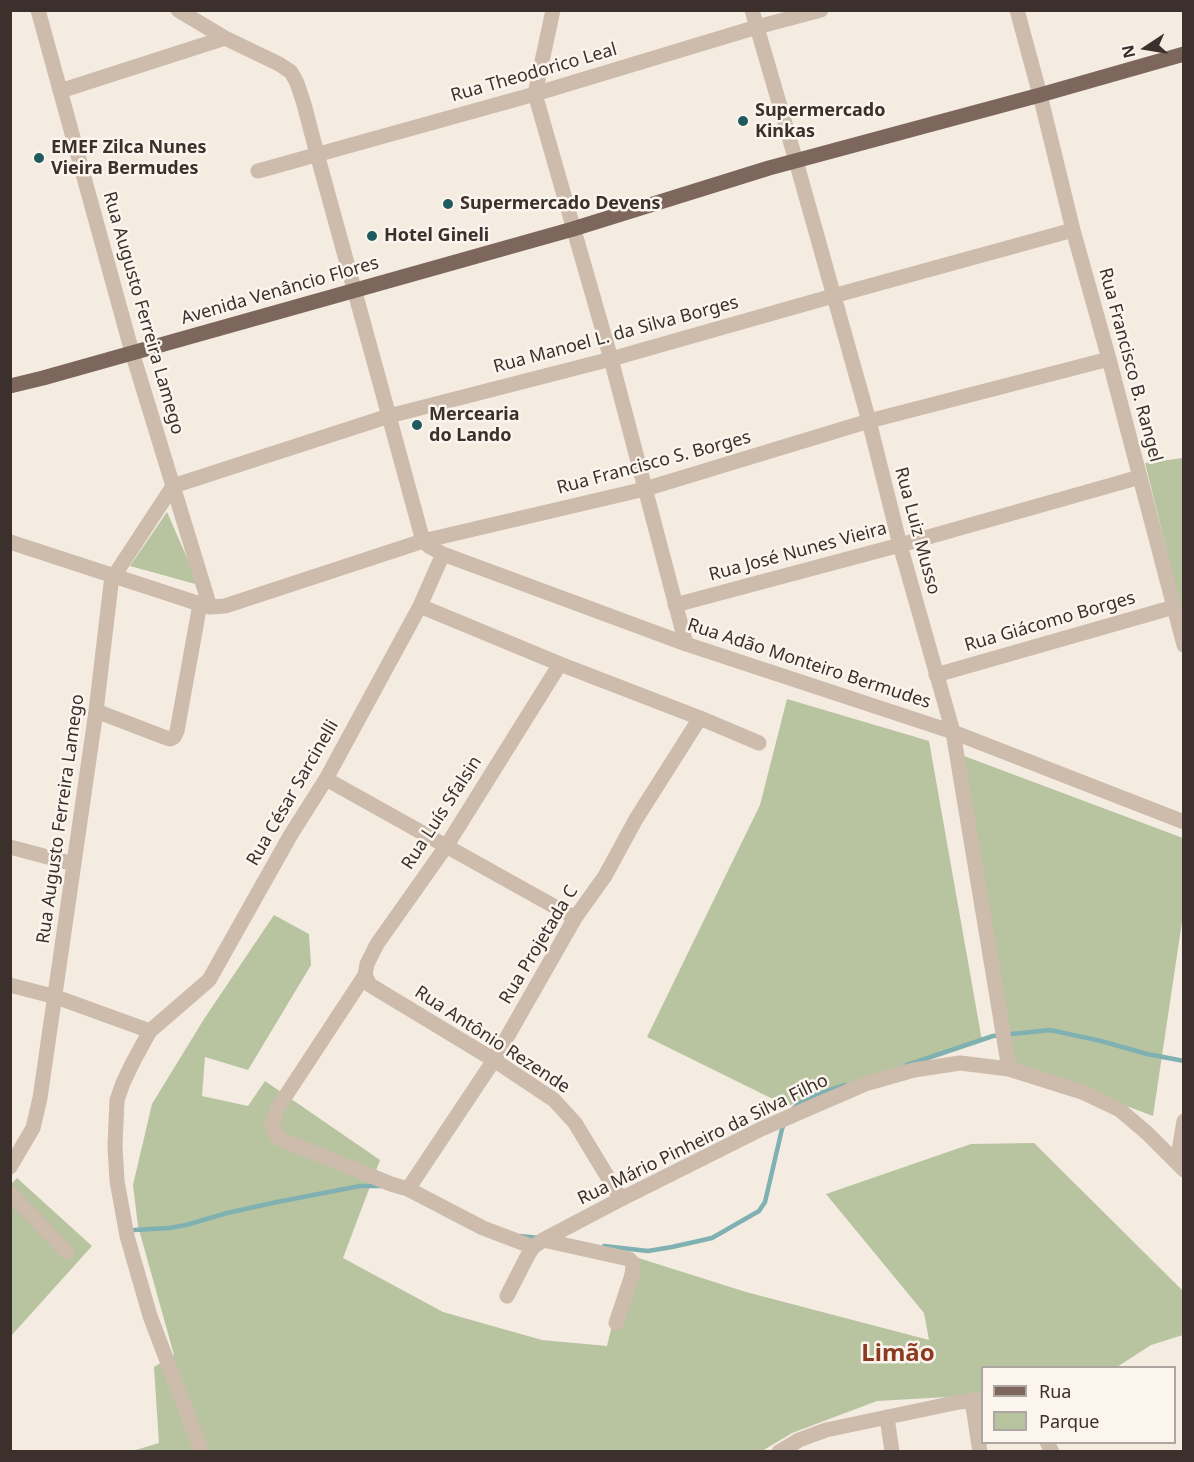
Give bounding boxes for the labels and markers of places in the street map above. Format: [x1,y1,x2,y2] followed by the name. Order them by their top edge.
[755,100,885,142] place label: Supermercado Kinkas
[736,114,750,128] marker: Supermercado Kinkas
[51,137,206,180] place label: EMEF Zilca Nunes Vieira Bermudes
[32,151,46,165] marker: EMEF Zilca Nunes Vieira Bermudes
[460,193,660,215] place label: Supermercado Devens
[441,197,455,211] marker: Supermercado Devens
[384,225,489,247] place label: Hotel Gineli
[365,229,379,243] marker: Hotel Gineli
[429,404,519,446] place label: Mercearia do Lando
[410,418,424,432] marker: Mercearia do Lando

